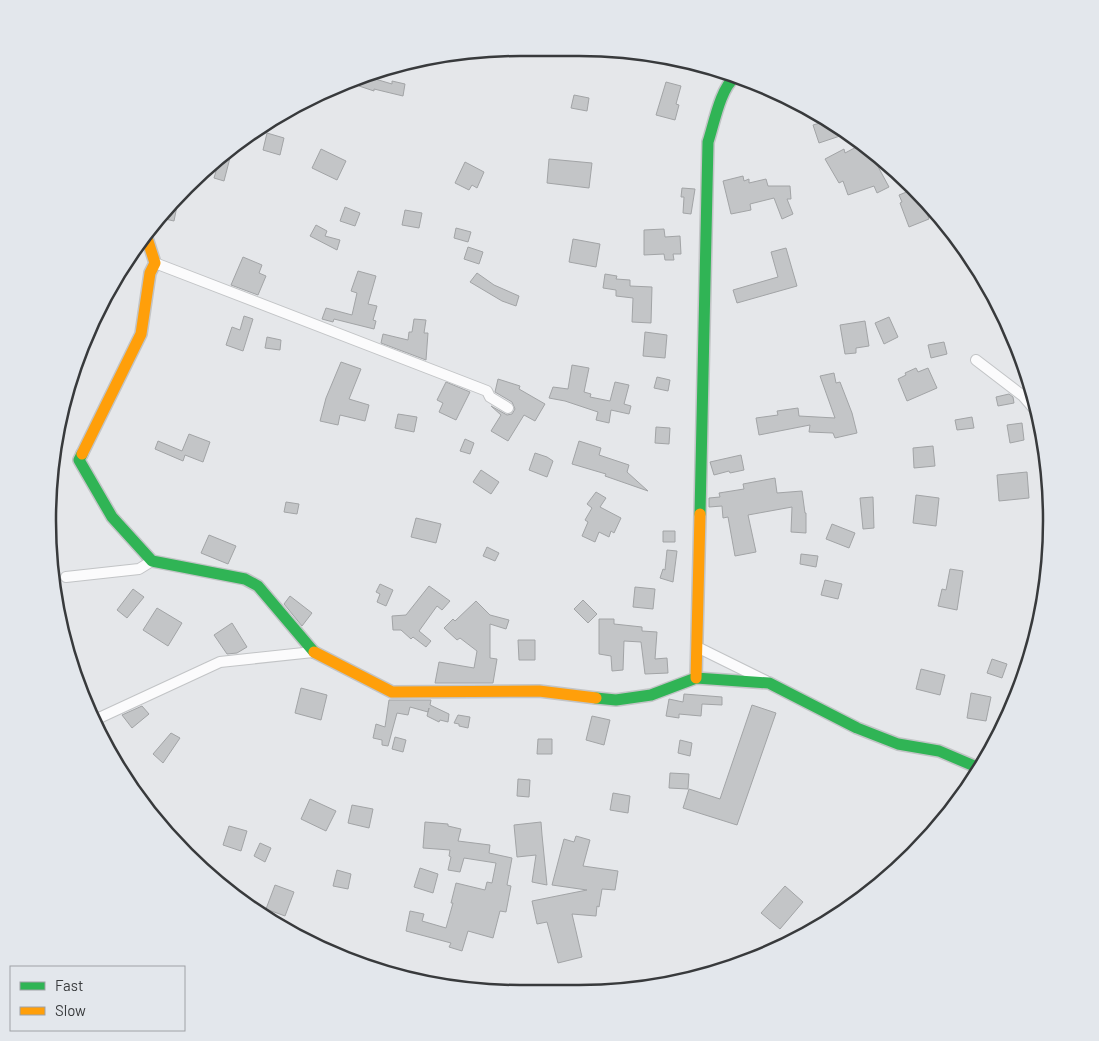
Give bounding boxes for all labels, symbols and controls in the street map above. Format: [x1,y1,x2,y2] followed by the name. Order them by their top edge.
[10,966,185,1031] legend
[55,976,83,994] text: Fast
[55,1001,86,1019] text: Slow

